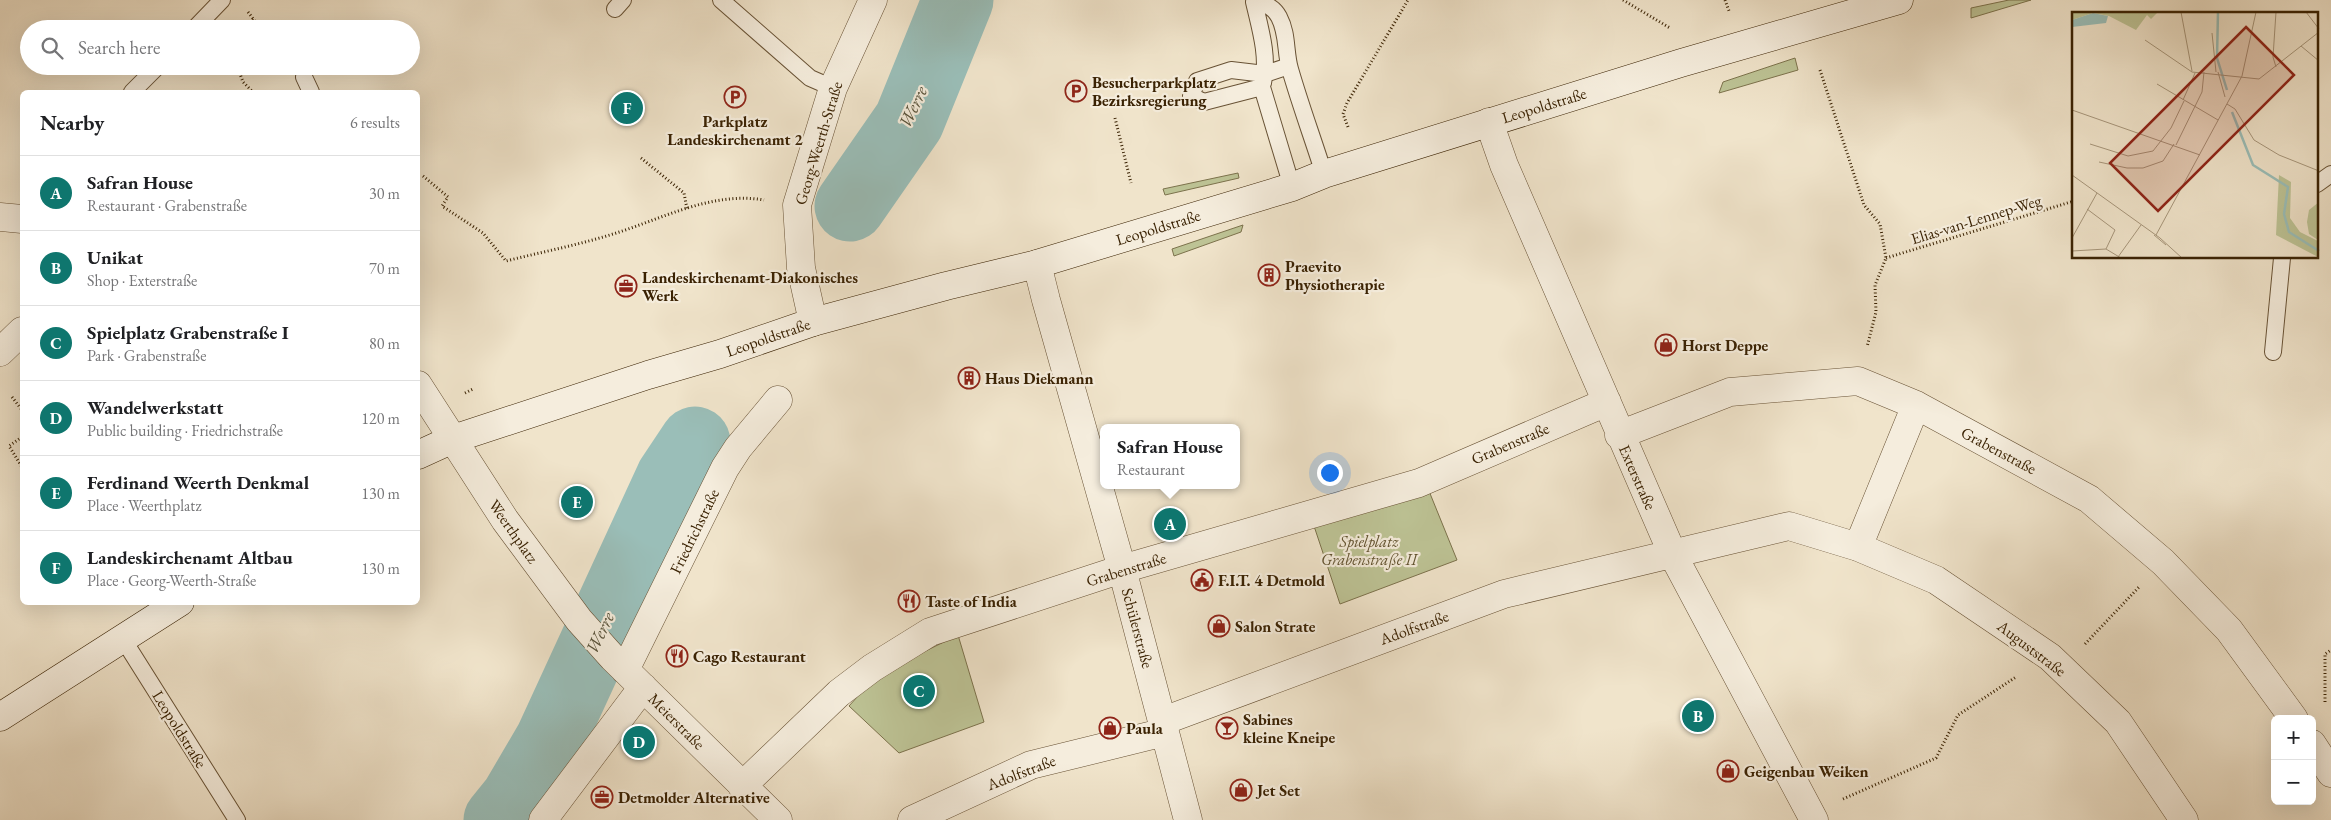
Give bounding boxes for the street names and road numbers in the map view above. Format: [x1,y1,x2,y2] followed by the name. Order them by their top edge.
[790,79,847,207] street label: Georg-Weerth-Straße
[1499,83,1589,128] street label: Leopoldstraße
[1908,189,2045,249] street label: Elias-van-Lennep-Weg
[1113,205,1203,250] street label: Leopoldstraße
[723,313,813,362] street label: Leopoldstraße
[1468,418,1552,469] street label: Grabenstraße
[1957,422,2040,479] street label: Grabenstraße
[1614,442,1661,513] street label: Exterstraße
[665,485,724,577] street label: Friedrichstraße
[484,495,543,567] street label: Weerthplatz
[1084,547,1169,592] street label: Grabenstraße
[1117,586,1158,671] street label: Schülerstraße
[1376,605,1452,650] street label: Adolfstraße
[1992,615,2070,681] street label: Auguststraße
[147,687,212,772] street label: Leopoldstraße
[644,688,710,754] street label: Meierstraße
[983,750,1059,796] street label: Adolfstraße

